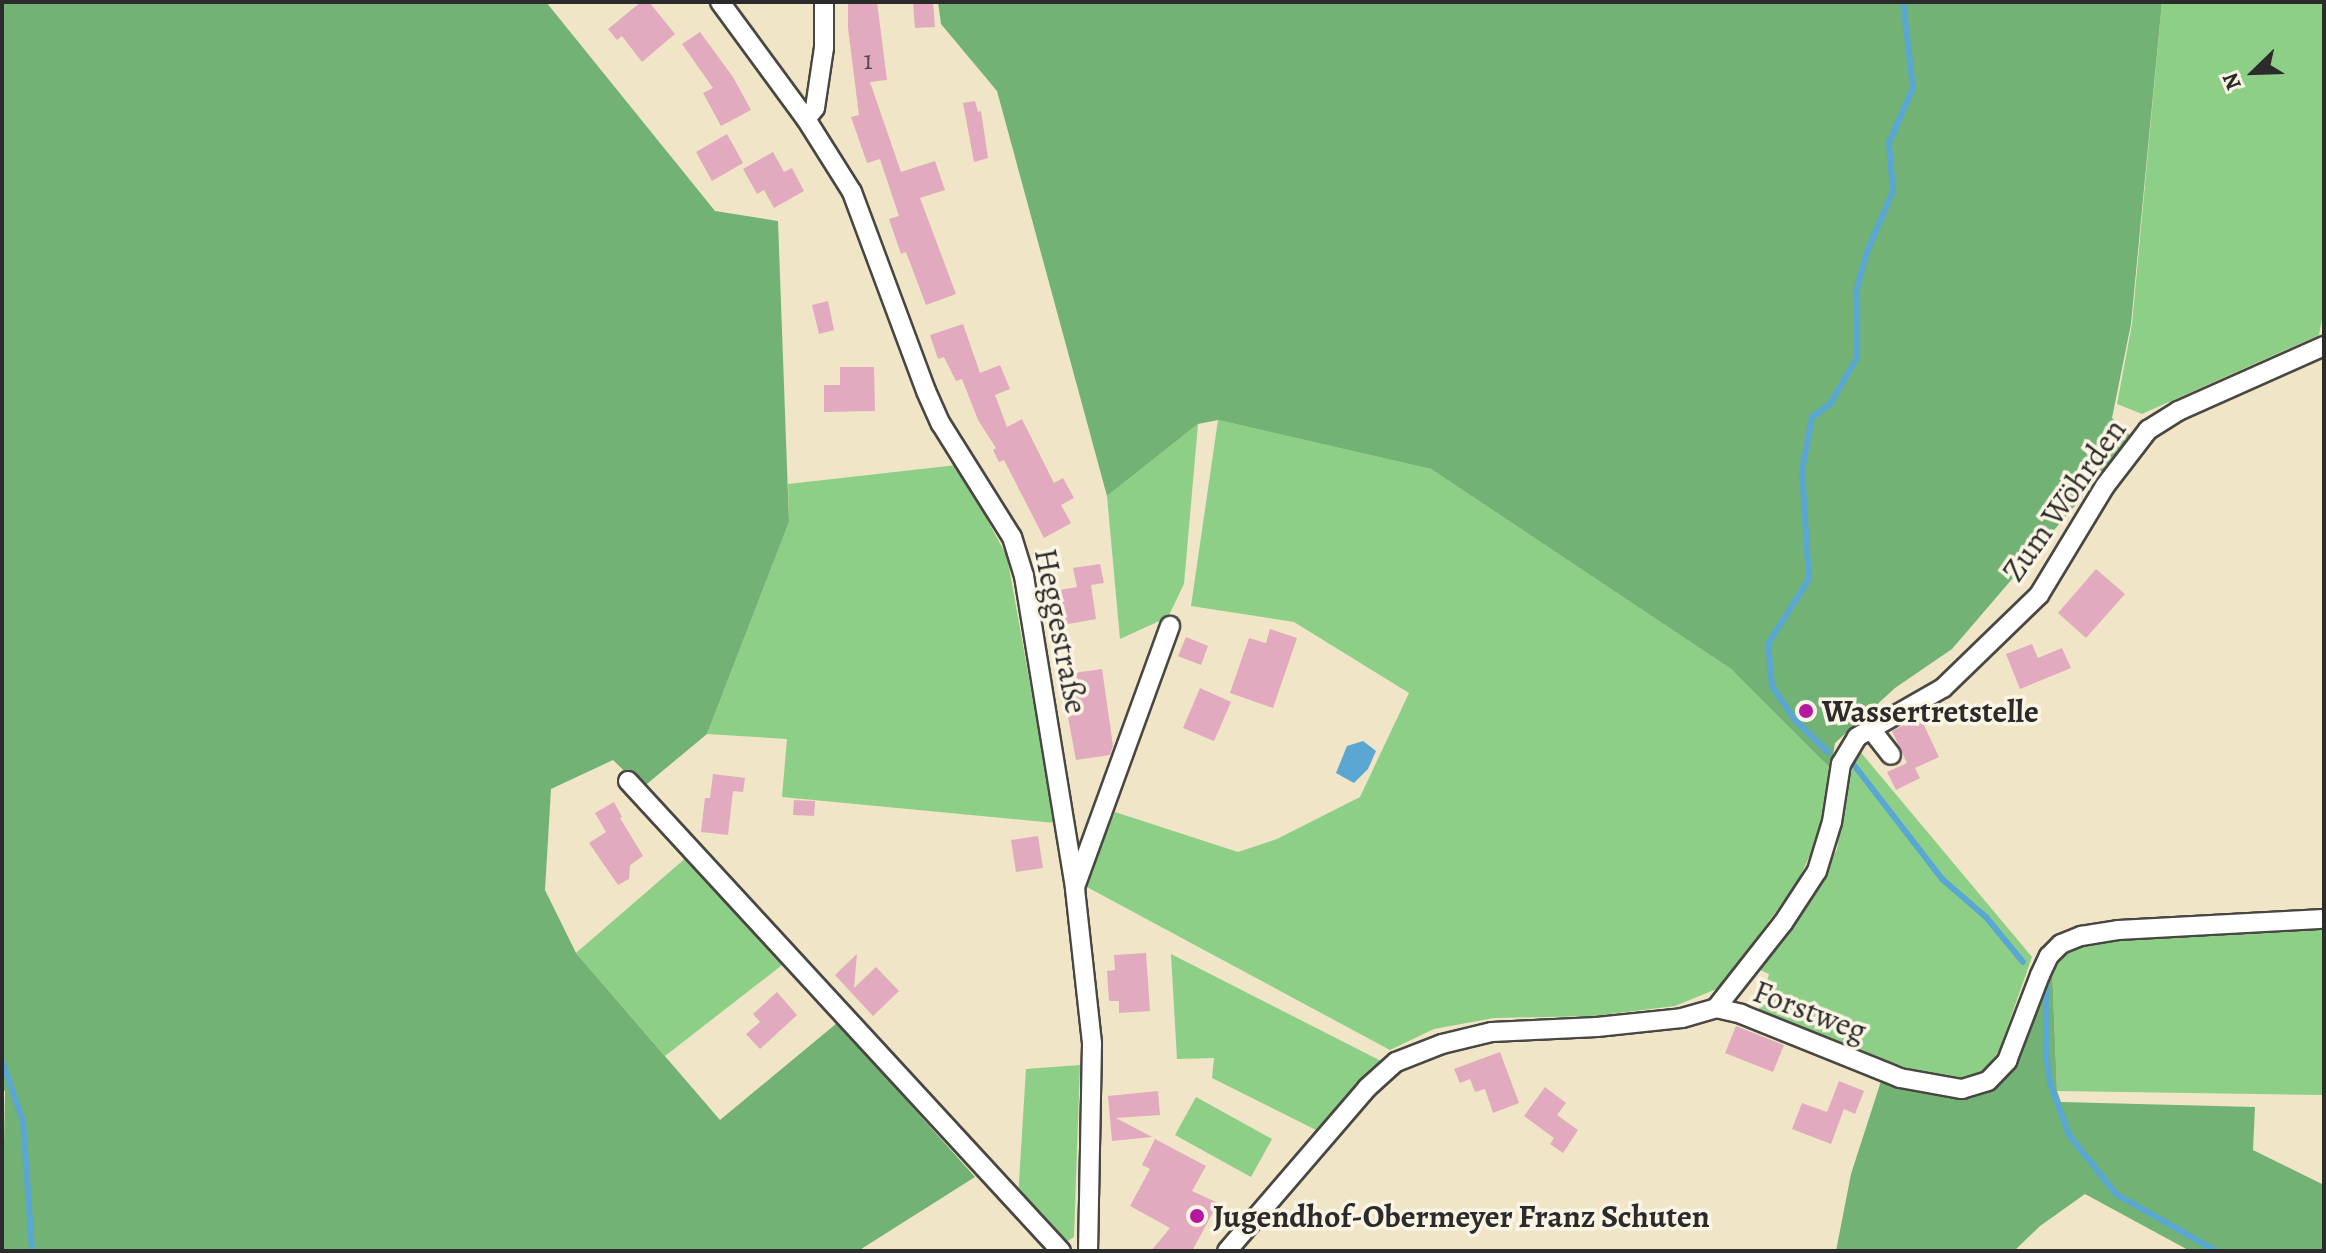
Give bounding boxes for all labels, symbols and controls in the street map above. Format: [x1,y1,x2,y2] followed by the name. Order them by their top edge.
[2214,32,2294,112] north arrow
[863,43,873,77] house number: 1
[2215,68,2249,95] text: N
[1994,411,2134,589] street label: Zum Wöhrden
[1026,545,1096,717] street label: Heggestraße
[1822,692,2039,730] place label: Wassertretstelle
[1797,702,1815,720] marker: Wassertretstelle
[1748,972,1872,1050] street label: Forstweg
[1213,1197,1710,1235] place label: Jugendhof-Obermeyer Franz Schuten
[1188,1207,1206,1225] marker: Jugendhof-Obermeyer Franz Schuten

